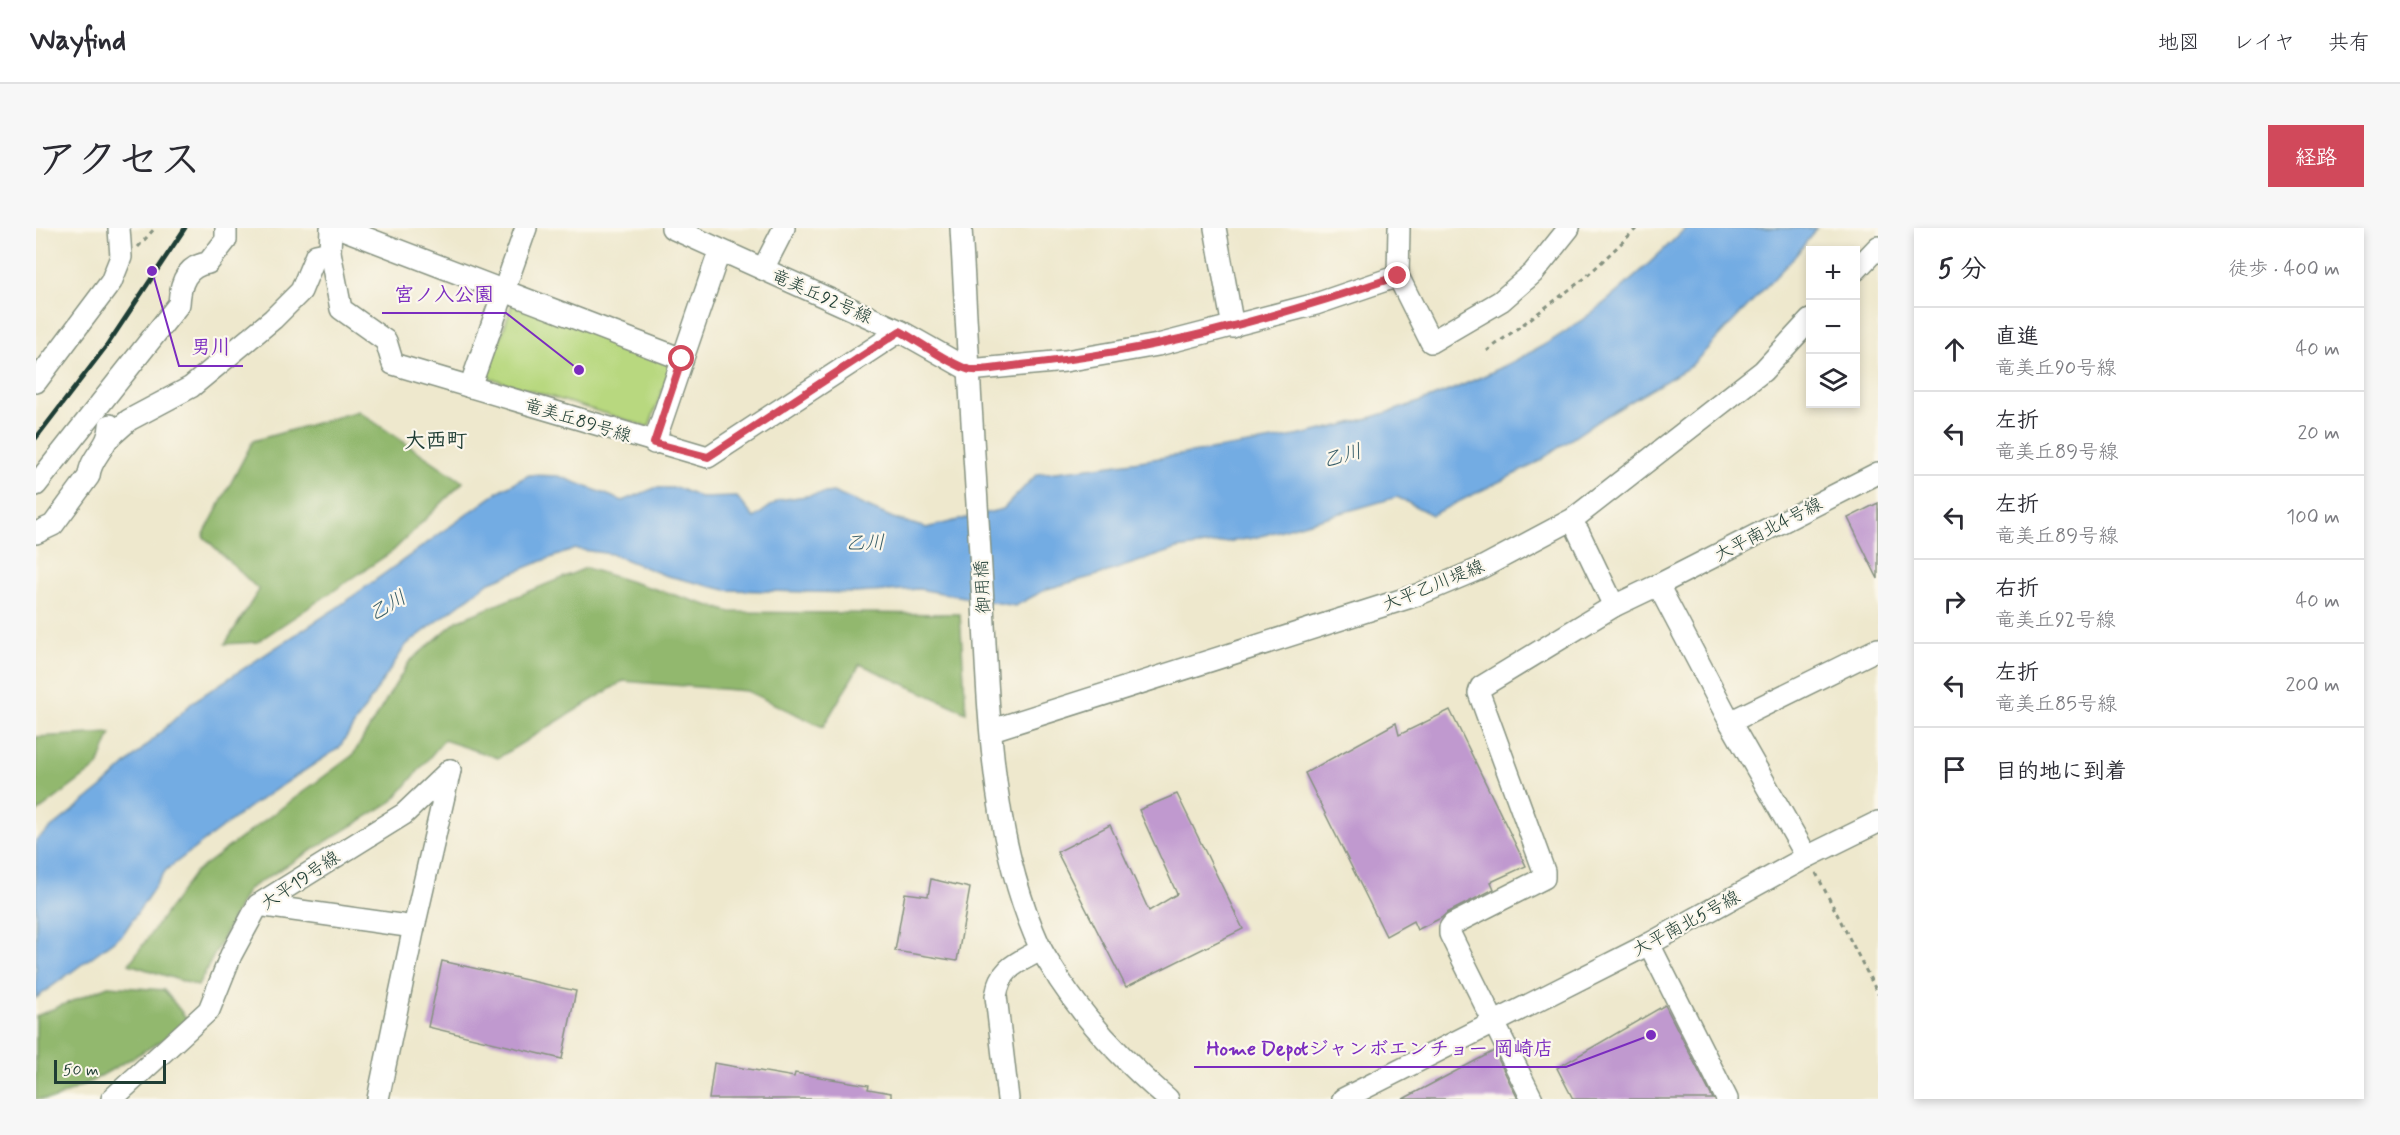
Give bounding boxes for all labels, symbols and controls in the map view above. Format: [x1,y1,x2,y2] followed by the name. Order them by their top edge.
[30,23,126,60] text: Wayfind
[2158,29,2200,57] text: 地図
[2233,29,2295,57] text: レイヤ
[2328,29,2370,57] text: 共有
[2268,125,2364,187] button: 経路
[36,134,201,189] text: アクセス
[1806,246,1860,408] map controls
[1806,246,1860,300] button: +
[1938,253,1987,287] text: 5 分
[2228,256,2340,283] text: 徒歩 · 400 m
[1384,262,1410,288] route end
[767,264,876,330] street label: 竜美丘92号線
[382,275,506,313] callout: 宮ノ入公園
[394,282,494,309] text: 宮ノ入公園
[1806,300,1860,354] button: −
[1995,323,2039,351] text: 直進
[179,328,243,366] callout: 男川
[1938,333,1971,366] icon: ahead
[191,335,231,362] text: 男川
[2296,336,2340,363] text: 40 m
[668,345,694,371] route start
[1806,354,1860,408] button: layers
[1995,355,2116,382] text: 竜美丘90号線
[521,393,634,449] street label: 竜美丘89号線
[1995,407,2039,435] text: 左折
[1938,417,1971,450] icon: left
[2297,420,2340,447] text: 20 m
[405,427,468,455] district label: 大西町
[1320,438,1365,475] water label: 乙川
[1995,439,2118,466] text: 竜美丘89号線
[1995,491,2039,519] text: 左折
[1710,492,1827,567] street label: 大平南北4号線
[1938,501,1971,534] icon: left
[2286,504,2340,531] text: 100 m
[1995,523,2118,550] text: 竜美丘89号線
[845,530,885,557] water label: 乙川
[1379,555,1488,617] street label: 大平乙川堤線
[970,559,996,615] street label: 御用橋
[1995,575,2039,603] text: 右折
[364,585,412,628] water label: 乙川
[1938,585,1971,618] icon: right
[2296,588,2340,615] text: 40 m
[1995,607,2115,634] text: 竜美丘92号線
[1995,659,2039,687] text: 左折
[1938,669,1971,702] icon: left
[2285,672,2340,699] text: 200 m
[1995,691,2117,718] text: 竜美丘85号線
[1938,753,1971,786] icon: arrive
[1995,758,2127,786] text: 目的地に到着
[256,845,345,916] street label: 大平19号線
[1628,885,1745,962] street label: 大平南北5号線
[1194,1029,1566,1067] callout: Home Depotジャンボエンチョー 岡崎店
[1206,1036,1554,1063] text: Home Depotジャンボエンチョー 岡崎店
[54,1057,166,1084] scale bar
[63,1060,99,1081] text: 50 m

